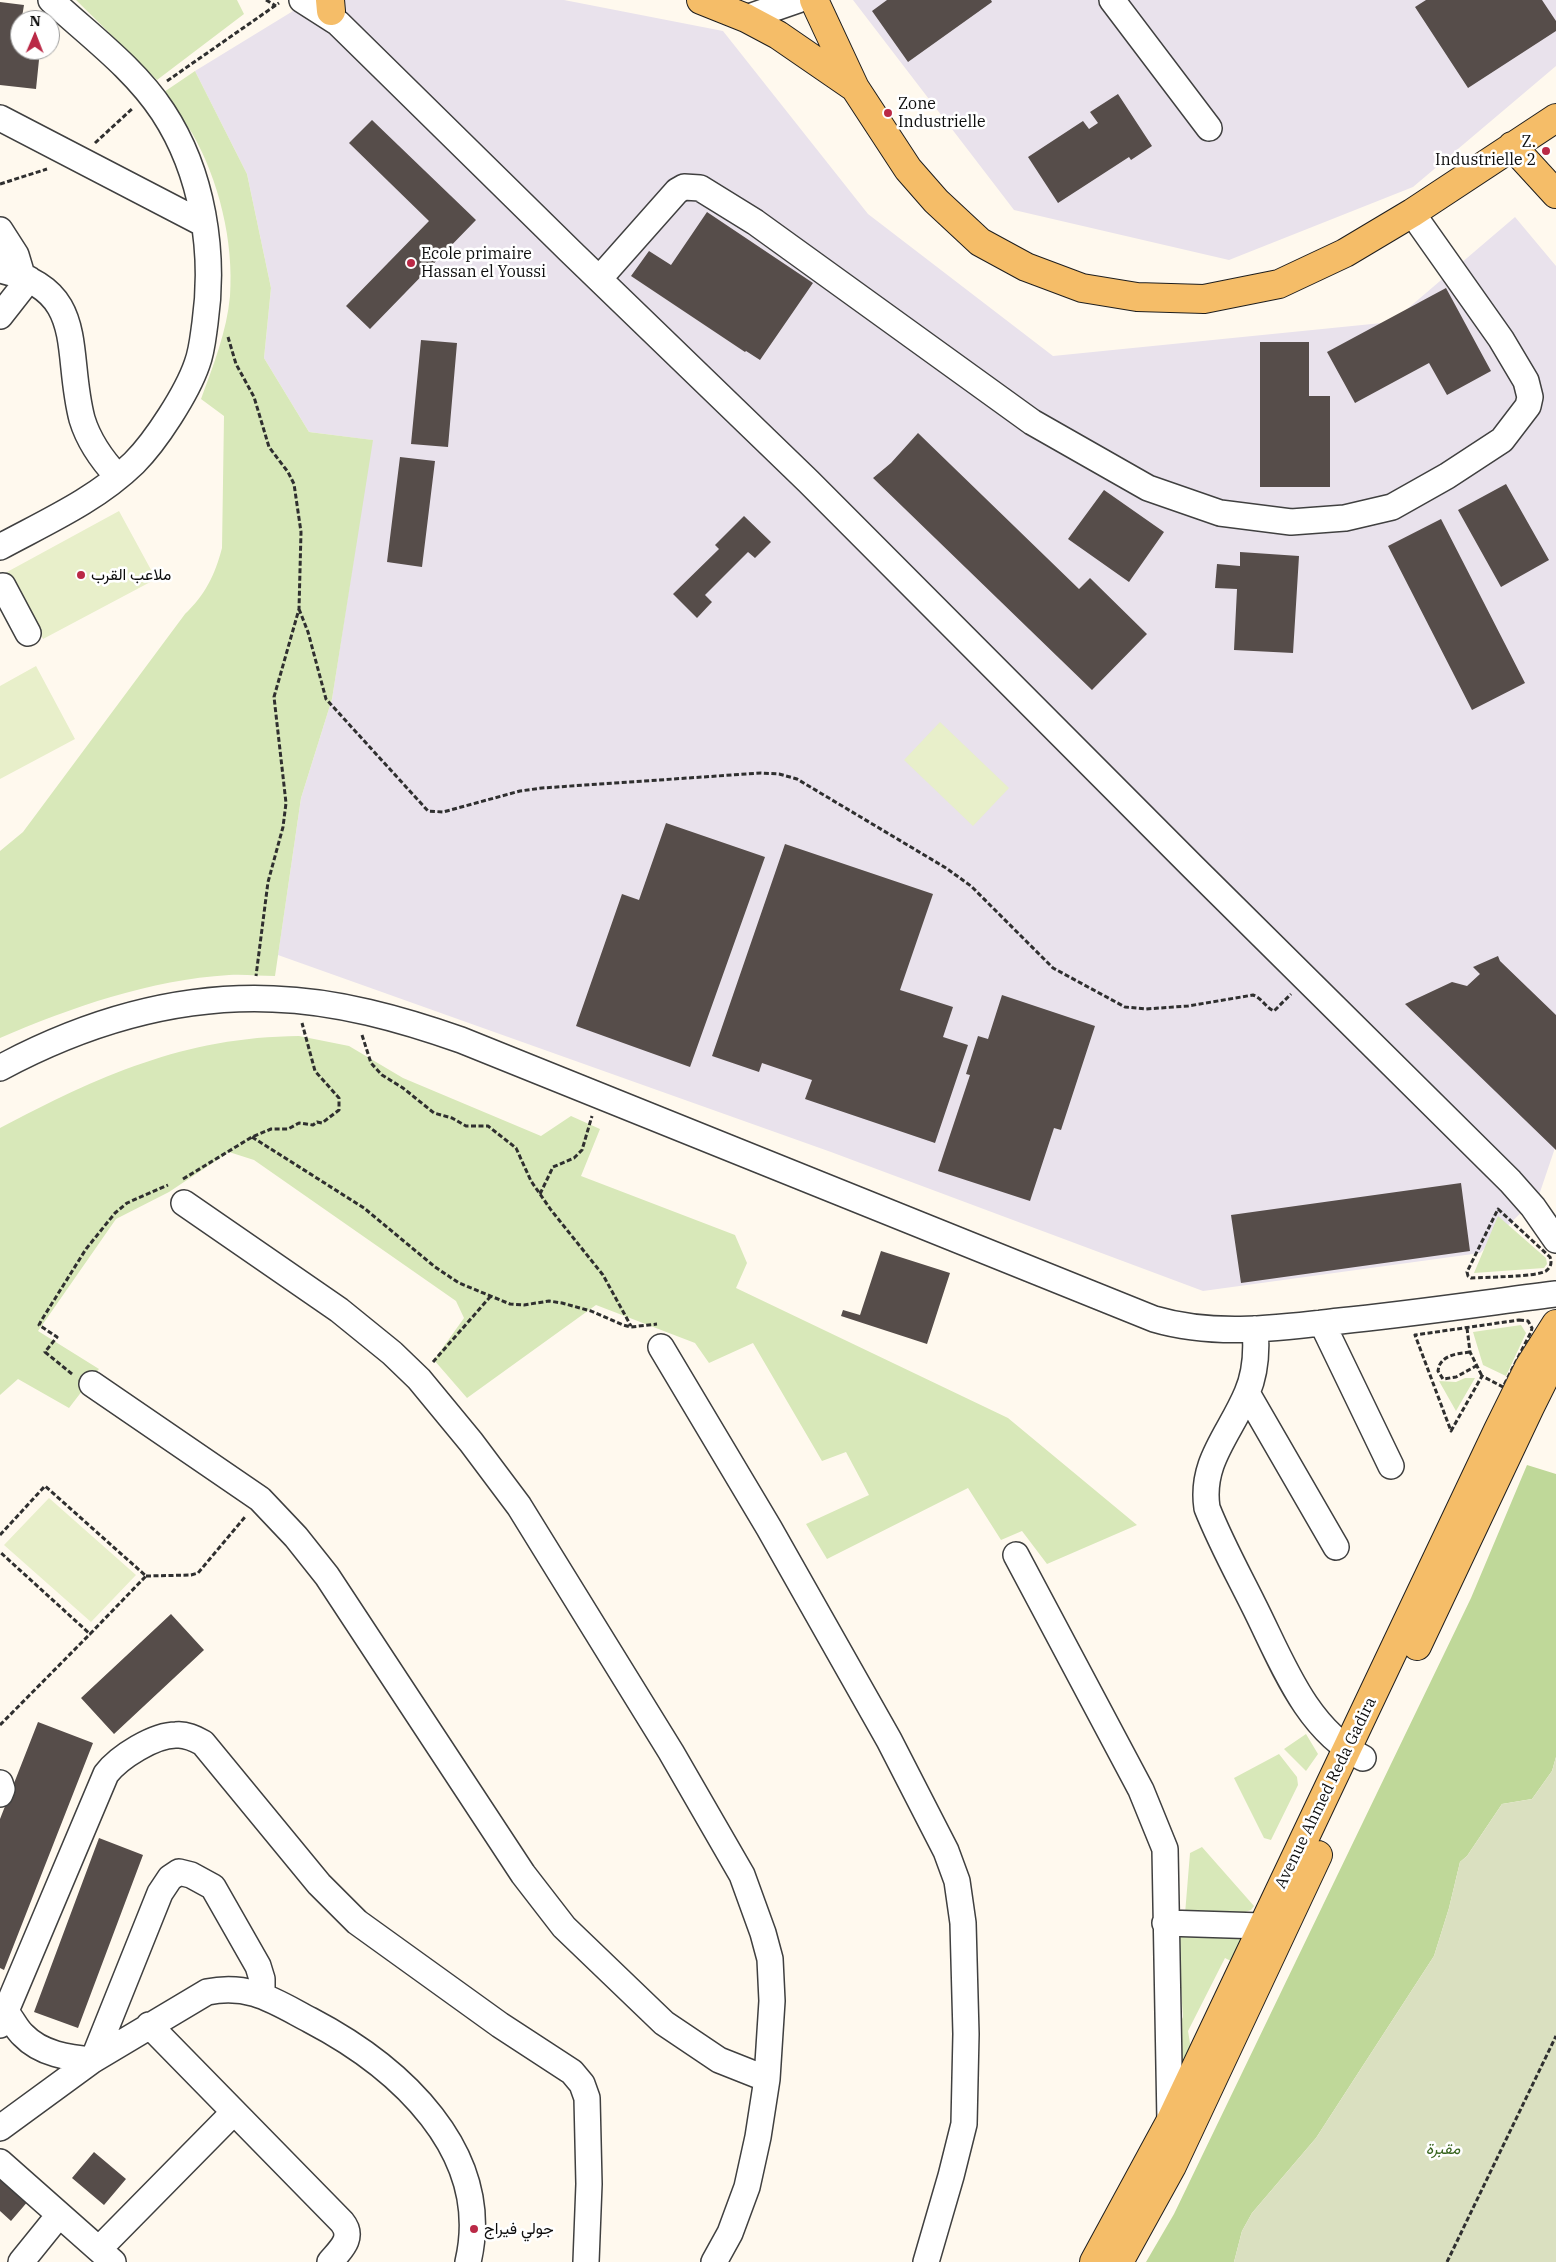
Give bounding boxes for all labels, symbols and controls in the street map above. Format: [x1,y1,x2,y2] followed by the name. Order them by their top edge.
[10,10,60,60] north arrow
[30,12,41,30] text: N
[898,94,986,132] place label: Zone Industrielle
[882,107,894,119] marker: Zone Industrielle
[1435,132,1536,170] place label: Z. Industrielle 2
[1540,145,1552,157] marker: Z. Industrielle 2
[421,244,546,282] place label: Ecole primaire Hassan el Youssi
[405,257,417,269] marker: Ecole primaire Hassan el Youssi
[91,565,171,585] place label: ملاعب القرب
[75,569,87,581] marker: ملاعب القرب
[1271,1694,1381,1892] street label: Avenue Ahmed Reda Gadira
[1426,2139,1460,2159] park label: مقبرة
[484,2219,554,2239] place label: جولي فيراج
[468,2223,480,2235] marker: جولي فيراج

